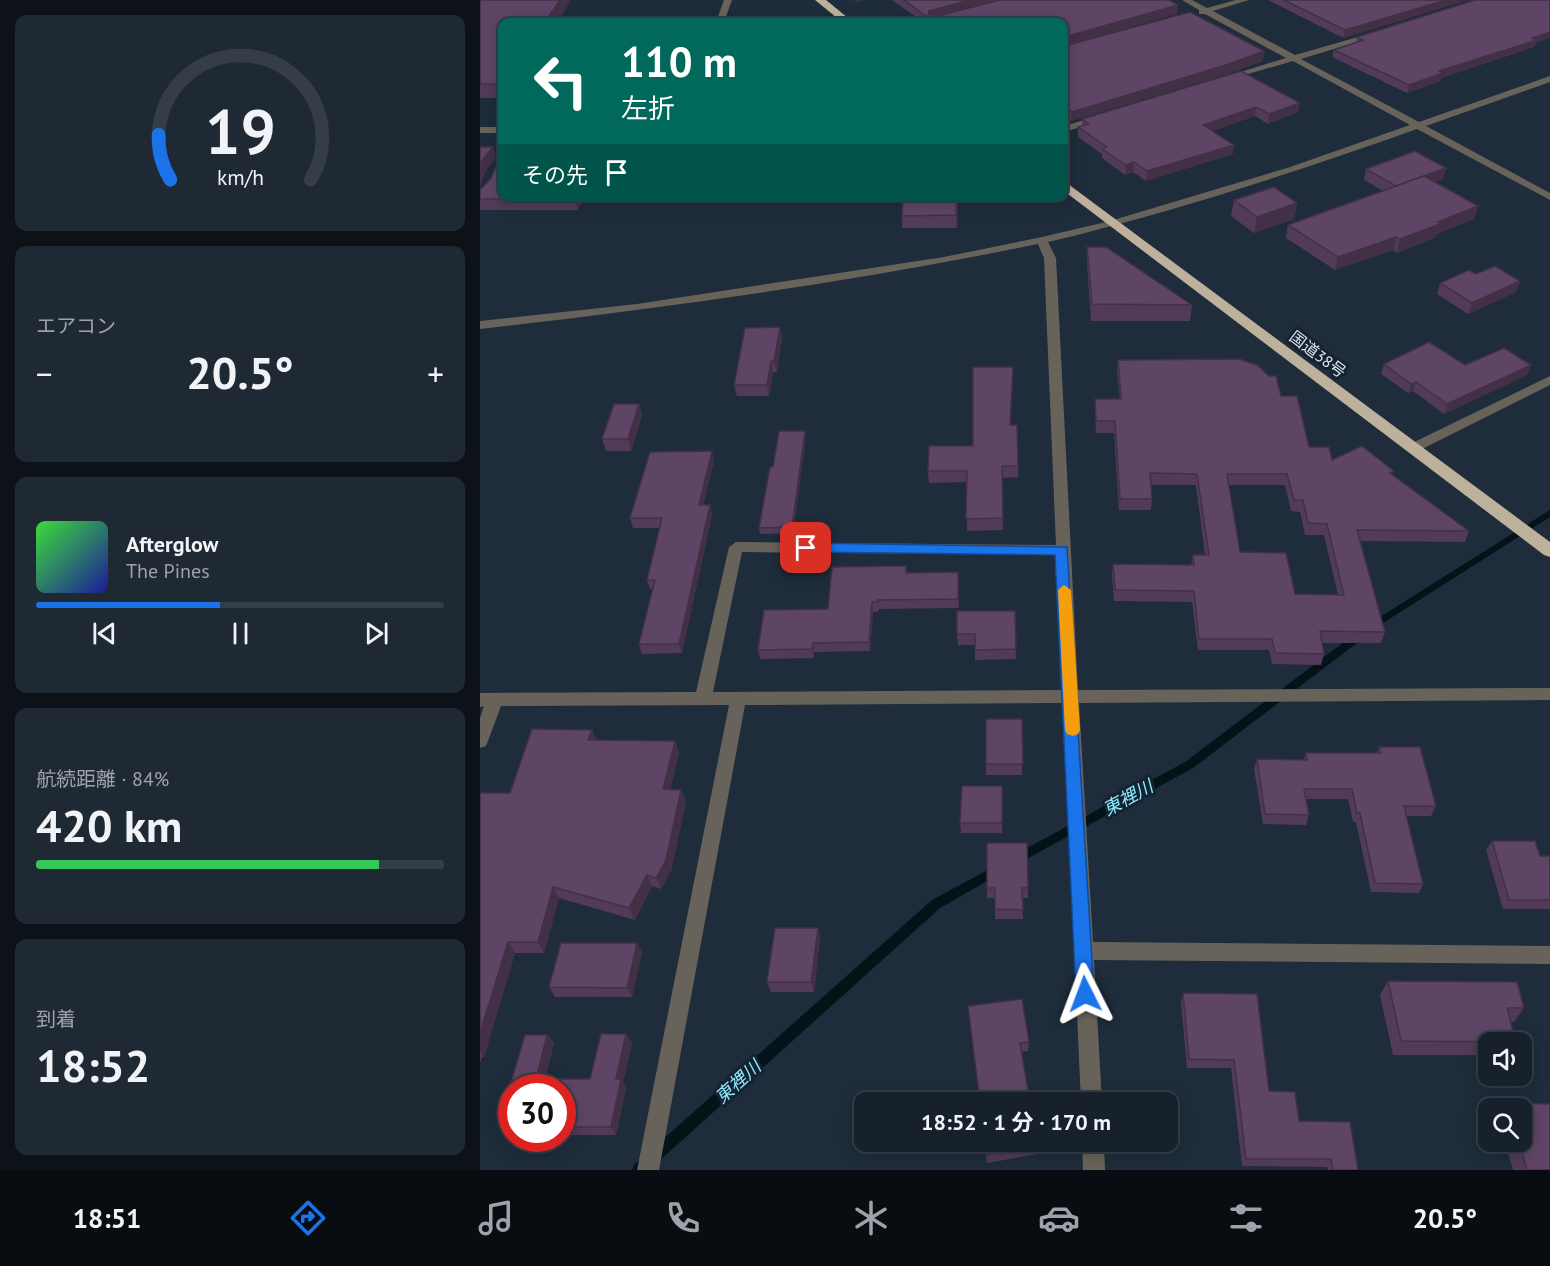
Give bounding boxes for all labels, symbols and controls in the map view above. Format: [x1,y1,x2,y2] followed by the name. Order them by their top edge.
[621,34,737,89] text: 110 m
[522,42,600,120] icon: left
[205,90,275,171] text: 19
[621,91,675,125] text: 左折
[600,156,633,189] icon: arrive
[522,161,588,189] text: その先
[216,163,263,191] text: km/h
[36,313,116,339] text: エアコン
[1286,326,1350,382] street label: 国道38号
[186,343,294,401] text: 20.5°
[36,352,53,395] text: −
[427,352,444,395] text: +
[780,522,831,573] pin
[126,530,218,558] text: Afterglow
[789,531,822,564] icon: arrive
[126,558,210,584] text: The Pines
[88,617,121,650] icon: previous
[224,617,257,650] icon: pause
[360,617,393,650] icon: next
[36,766,169,792] text: 航続距離 · 84%
[1099,773,1159,821] water label: 東裡川
[36,796,182,854] text: 420 km
[1053,962,1117,1026] position arrow
[36,1006,76,1032] text: 到着
[1478,1032,1532,1152] map controls
[1478,1032,1532,1086] button: sound
[36,1036,150,1094] text: 18:52
[710,1054,767,1108] water label: 東裡川
[498,1074,576,1152] speed limit sign: 30
[1478,1098,1532,1152] button: search
[921,1108,1111,1136] text: 18:52 · 1 分 · 170 m
[287,1197,329,1239] icon: directions
[475,1197,517,1239] icon: music
[662,1197,704,1239] icon: phone
[850,1197,892,1239] icon: climate
[1038,1197,1080,1239] icon: car
[1225,1197,1267,1239] icon: filters
[73,1201,141,1235] text: 18:51
[1413,1201,1477,1235] text: 20.5°

